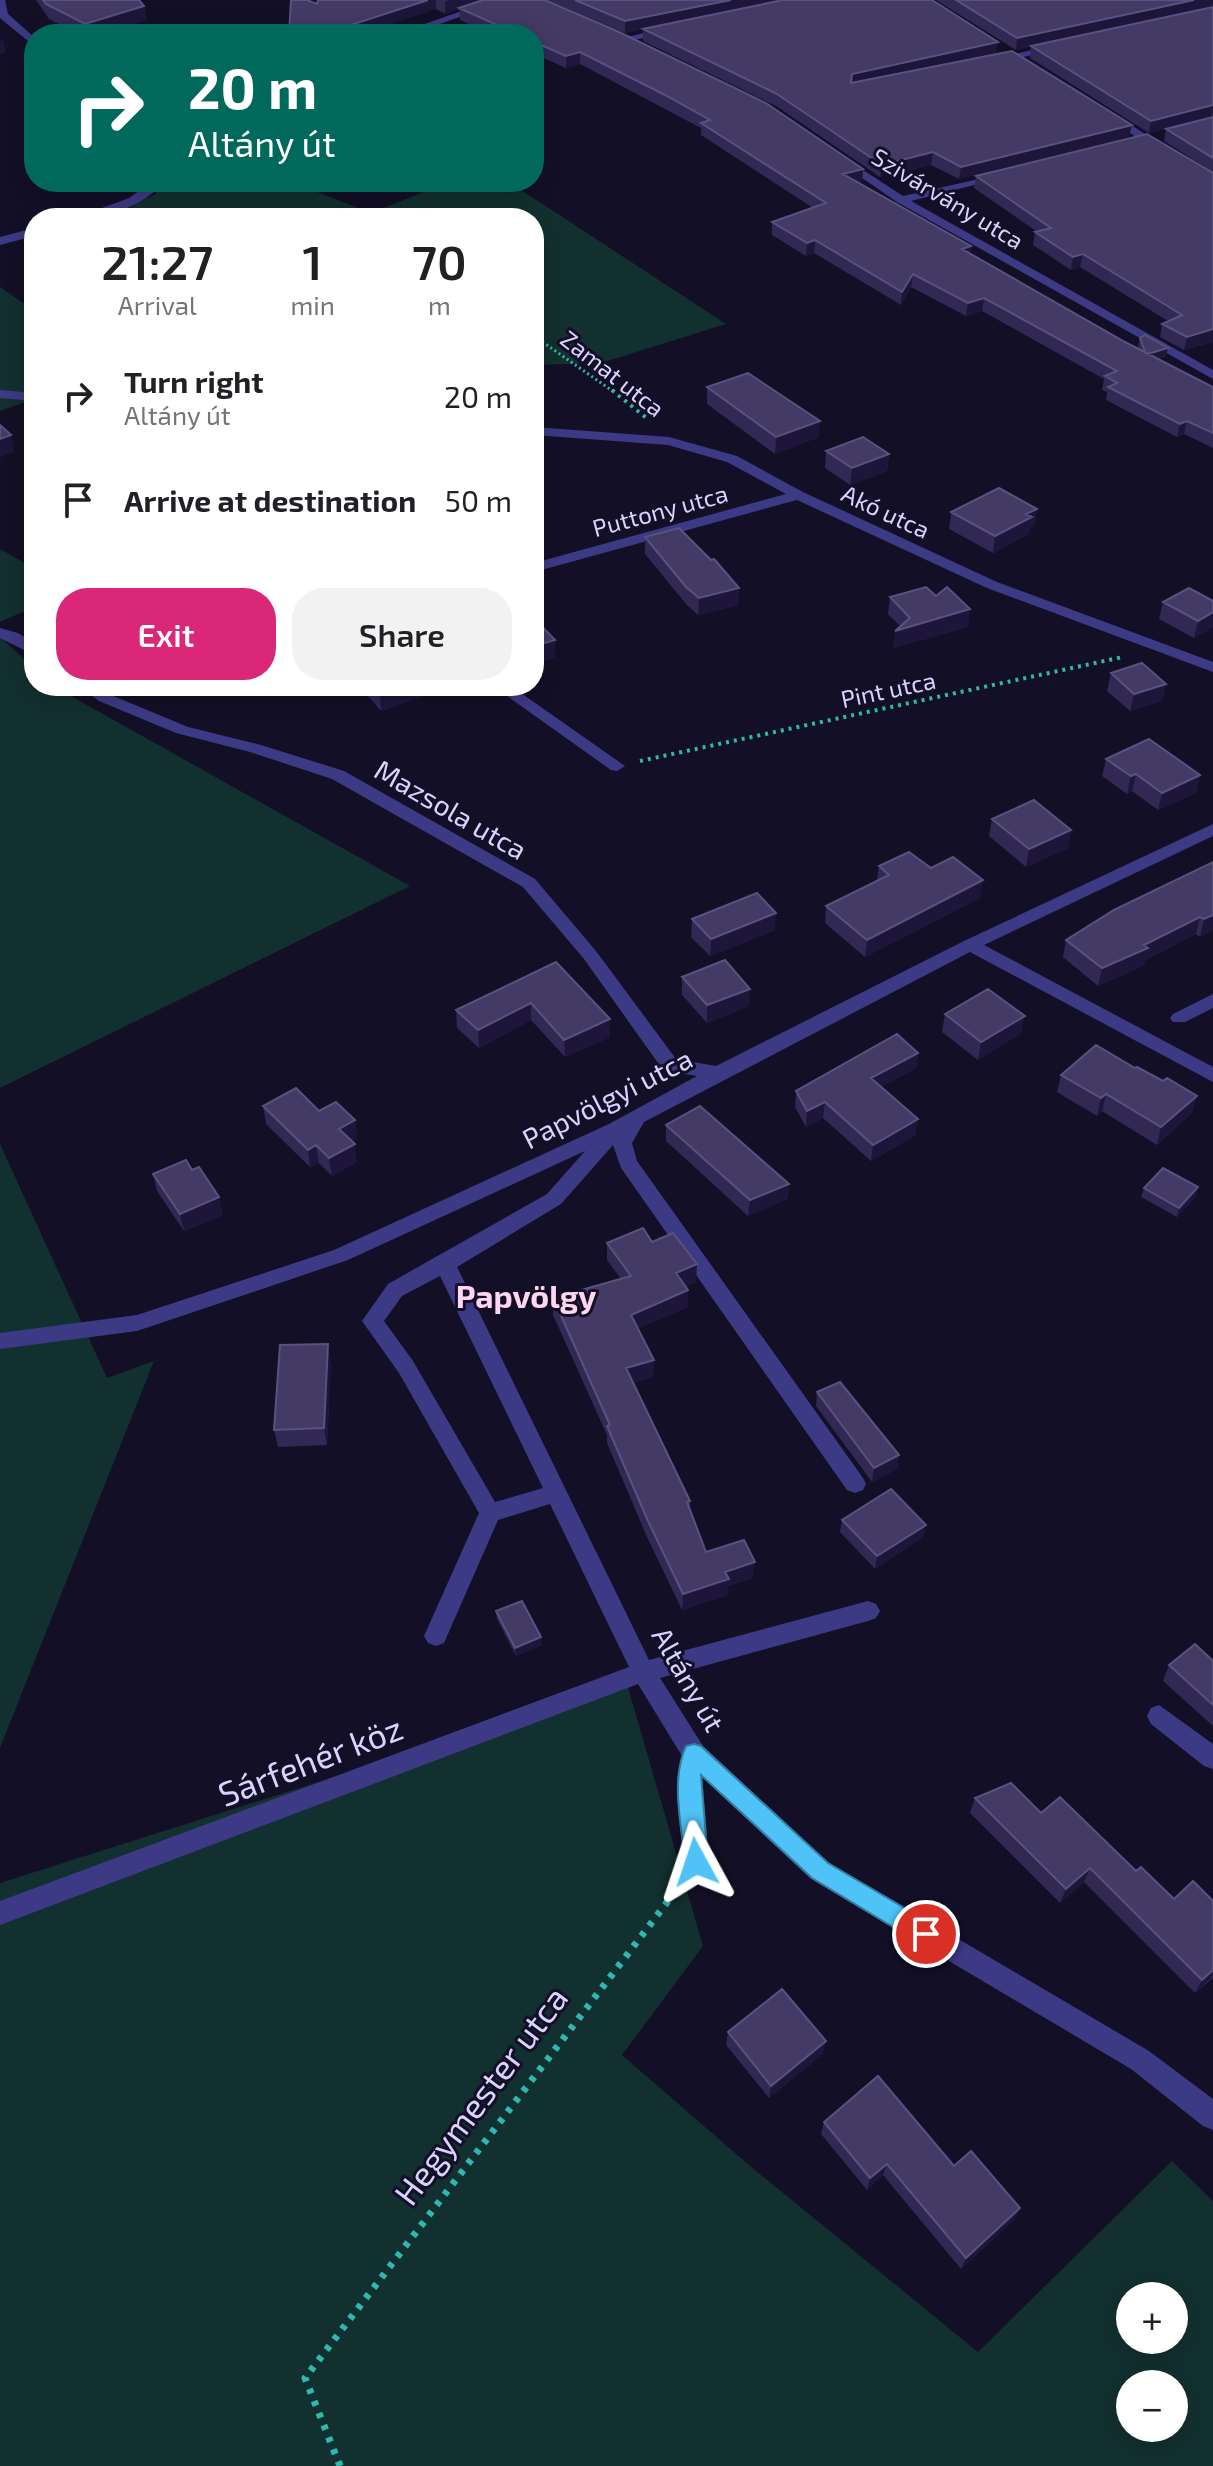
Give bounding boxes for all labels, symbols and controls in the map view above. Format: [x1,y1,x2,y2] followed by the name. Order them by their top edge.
[188,53,317,120] text: 20 m
[56,56,160,160] icon: right
[188,121,336,164] text: Altány út
[867,141,1029,255] street label: Szivárvány utca
[101,232,213,290] text: 21:27
[303,232,323,290] text: 1
[412,232,467,290] text: 70
[118,289,197,320] text: Arrival
[290,289,335,320] text: min
[428,289,451,320] text: m
[556,324,670,422] street label: Zamat utca
[124,363,264,399] text: Turn right
[56,374,100,418] icon: right
[444,378,512,414] text: 20 m
[124,399,231,430] text: Altány út
[56,478,100,522] icon: arrive
[589,478,731,542] street label: Puttony utca
[837,478,935,544] street label: Akó utca
[124,482,416,518] text: Arrive at destination
[445,482,512,518] text: 50 m
[56,588,276,680] button: Exit
[292,588,512,680] button: Share
[838,665,938,713] street label: Pint utca
[369,752,533,866] street label: Mazsola utca
[516,1041,698,1155] street label: Papvölgyi utca
[456,1276,596,1315] district label: Papvölgy
[646,1621,732,1737] street label: Altány út
[212,1706,408,1814] street label: Sárfehér köz
[654,1820,738,1904] position arrow
[892,1900,960,1968] pin
[904,1912,948,1956] icon: arrive
[385,1978,575,2212] street label: Hegymester utca
[1116,2282,1188,2442] map controls
[1116,2282,1188,2354] button: +
[1116,2370,1188,2442] button: −

